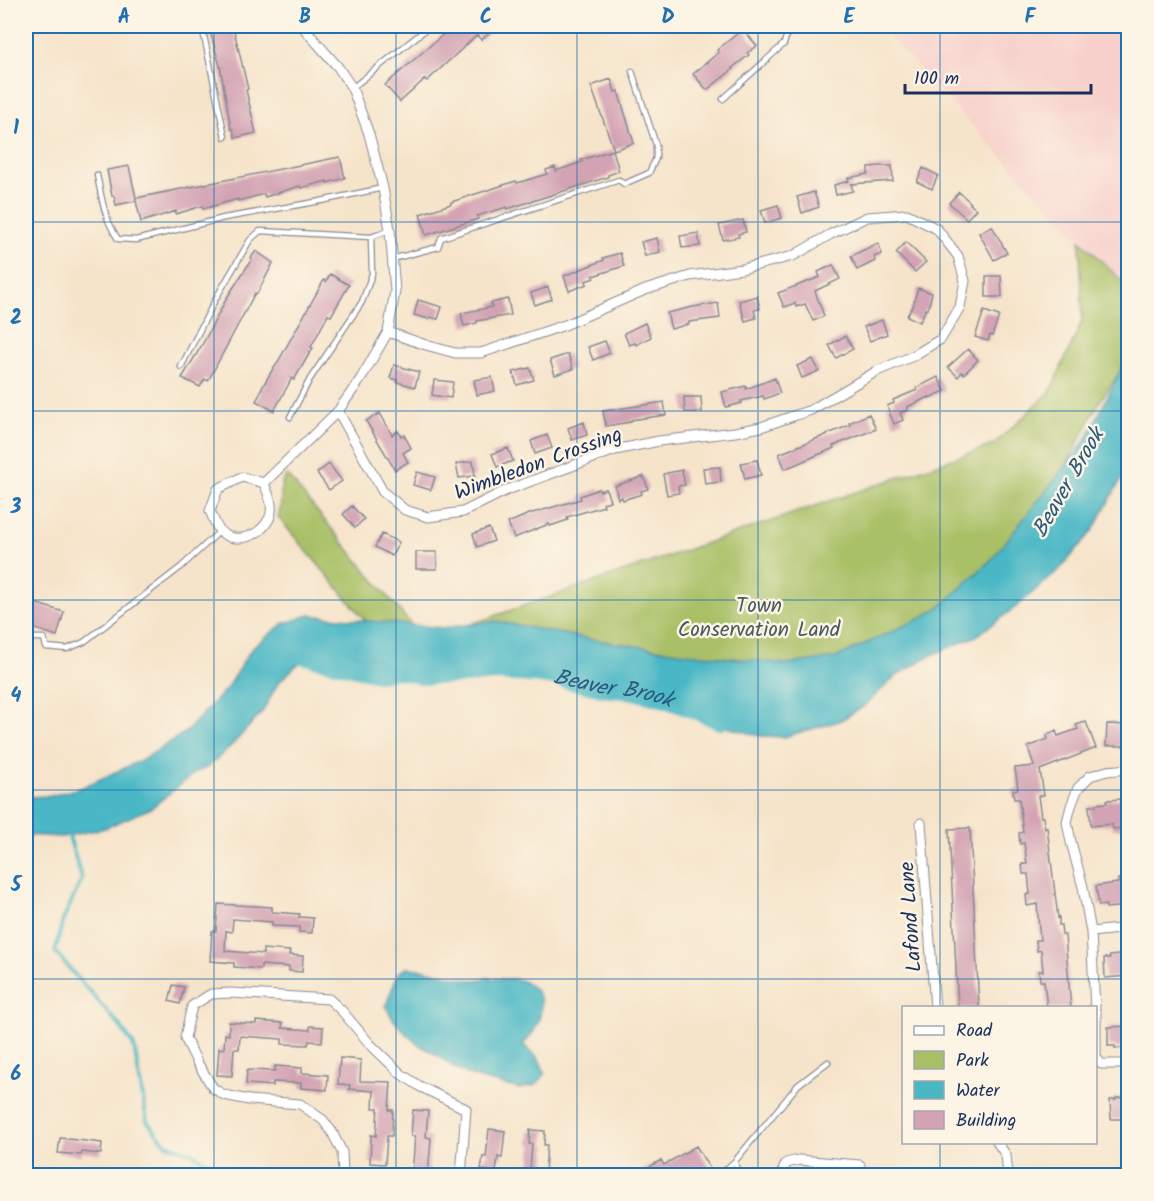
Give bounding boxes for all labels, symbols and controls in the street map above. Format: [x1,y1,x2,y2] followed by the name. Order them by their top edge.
[118,2,130,34] text: A
[299,2,311,34] text: B
[480,2,492,34] text: C
[661,2,675,34] text: D
[843,2,855,34] text: E
[1025,2,1037,34] text: F
[905,57,1091,95] scale bar
[914,65,959,94] text: 100 m
[13,113,19,145] text: 1
[10,303,22,335] text: 2
[450,419,627,510] street label: Wimbledon Crossing
[1024,419,1116,544] water label: Beaver Brook
[10,492,22,524] text: 3
[678,590,841,647] park label: Town Conservation Land
[550,660,681,720] water label: Beaver Brook
[11,681,22,713] text: 4
[891,860,932,973] street label: Lafond Lane
[10,870,23,902] text: 5
[902,1006,1097,1144] legend
[956,1017,993,1046] text: Road
[956,1047,989,1076] text: Park
[11,1059,22,1091] text: 6
[956,1077,1001,1106] text: Water
[956,1107,1016,1136] text: Building

